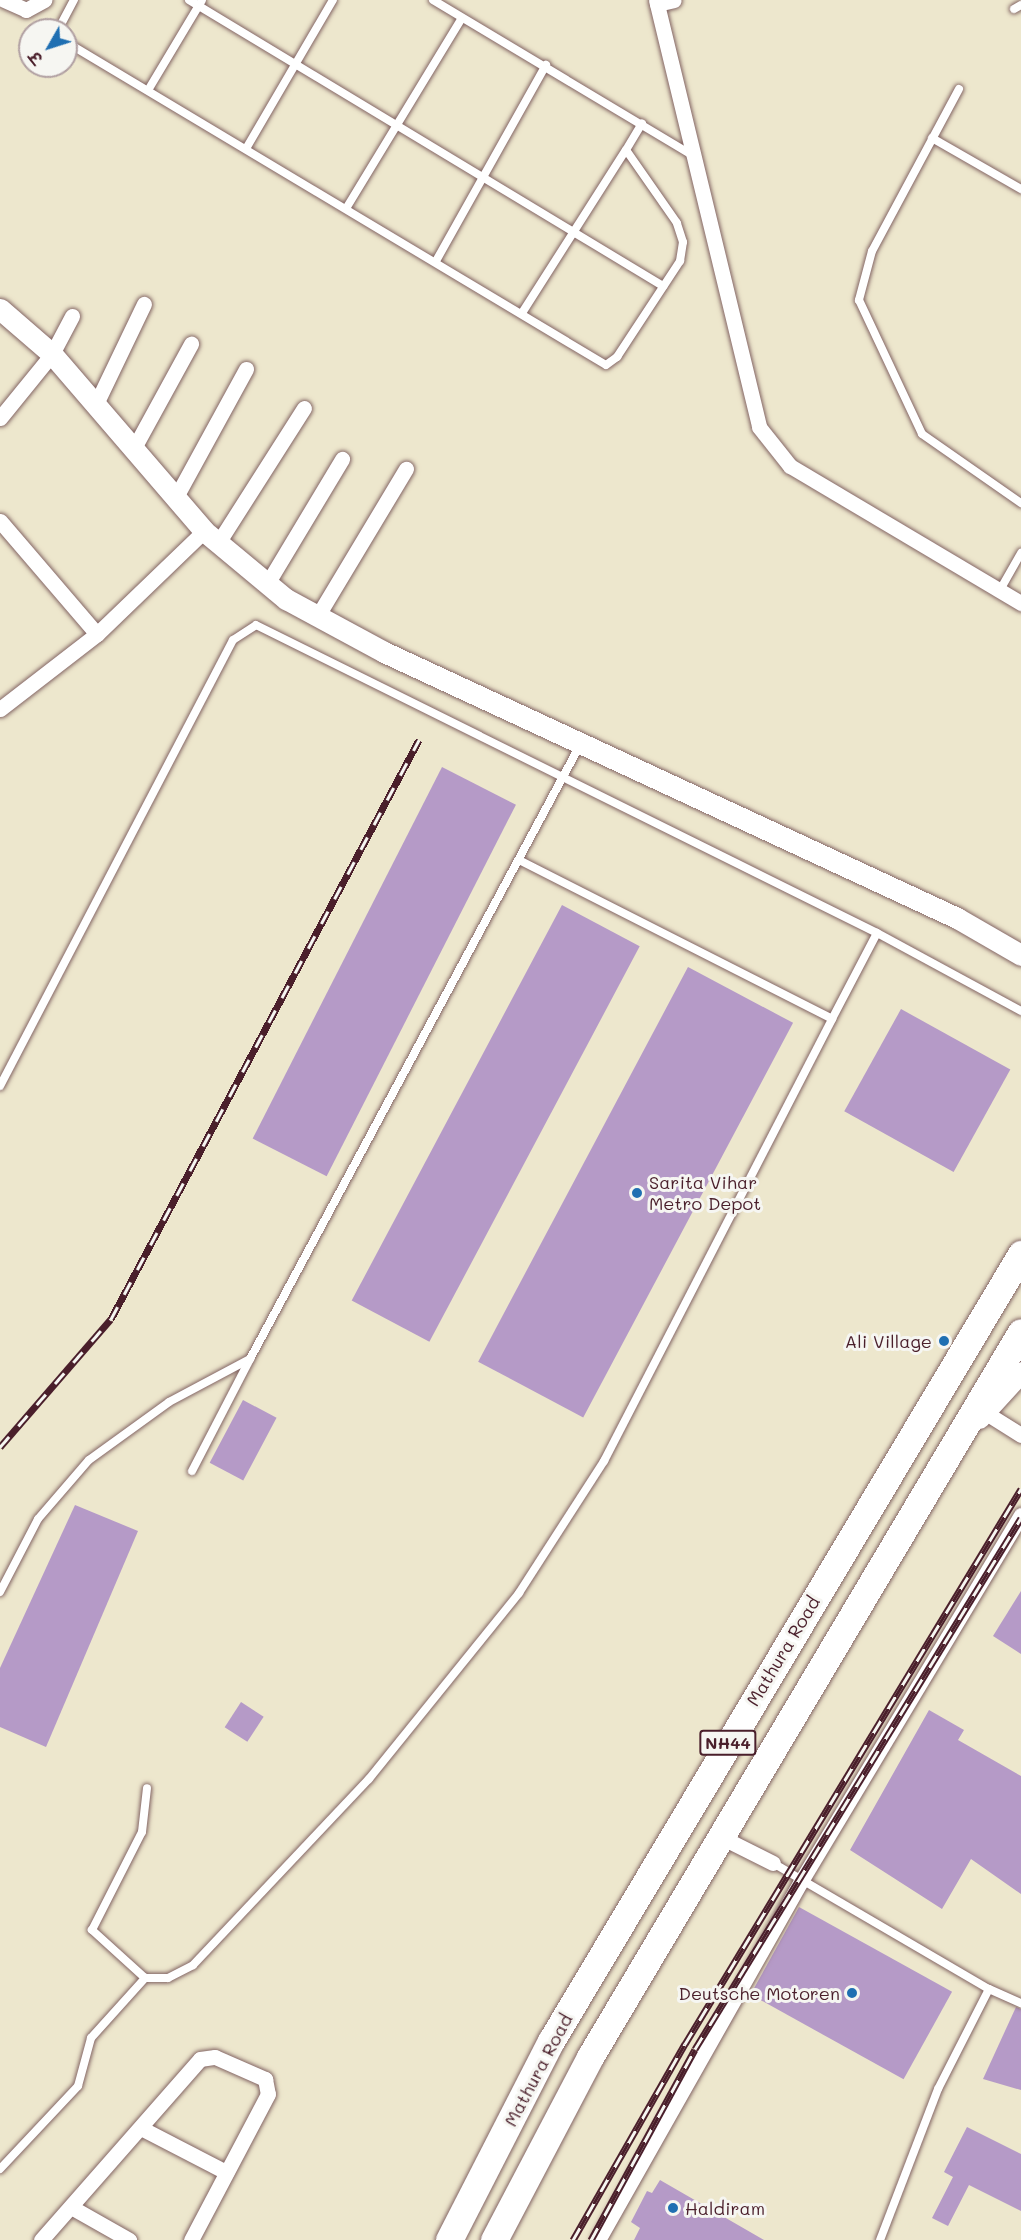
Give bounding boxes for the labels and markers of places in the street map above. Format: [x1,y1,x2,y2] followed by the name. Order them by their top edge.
[649,1172,761,1214] place label: Sarita Vihar Metro Depot
[630,1186,644,1200] marker: Sarita Vihar Metro Depot
[845,1330,932,1352] place label: Ali Village
[937,1334,951,1348] marker: Ali Village
[679,1982,840,2004] place label: Deutsche Motoren
[845,1986,859,2000] marker: Deutsche Motoren
[685,2197,765,2219] place label: Haldiram
[666,2201,680,2215] marker: Haldiram

